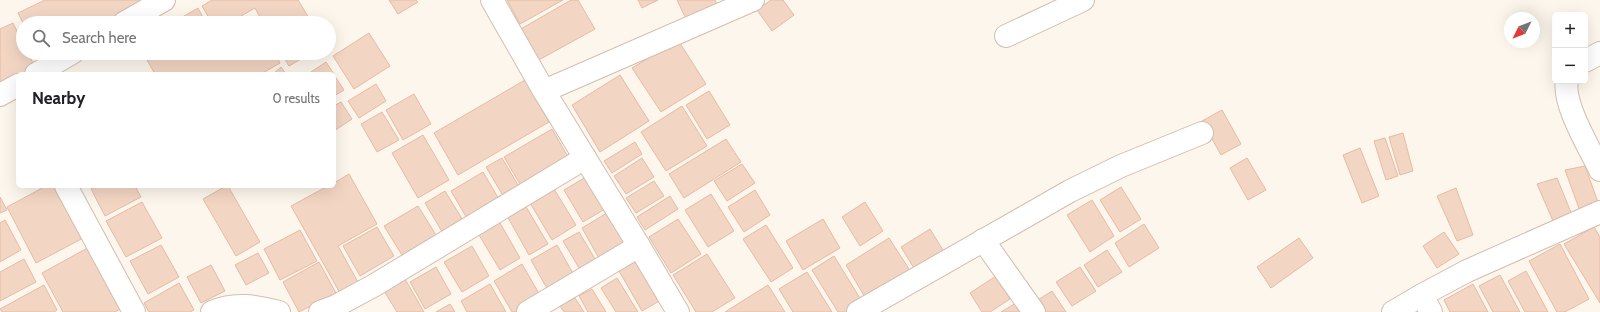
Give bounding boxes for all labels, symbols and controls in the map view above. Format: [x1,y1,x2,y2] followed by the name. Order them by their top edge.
[1504,12,1540,48] north arrow
[1552,12,1588,84] map controls
[1552,12,1588,48] button: +
[16,16,336,60] search box
[30,27,52,49] icon: search
[62,29,137,47] text: Search here
[1552,48,1588,84] button: −
[32,88,85,108] text: Nearby
[272,90,320,106] text: 0 results

